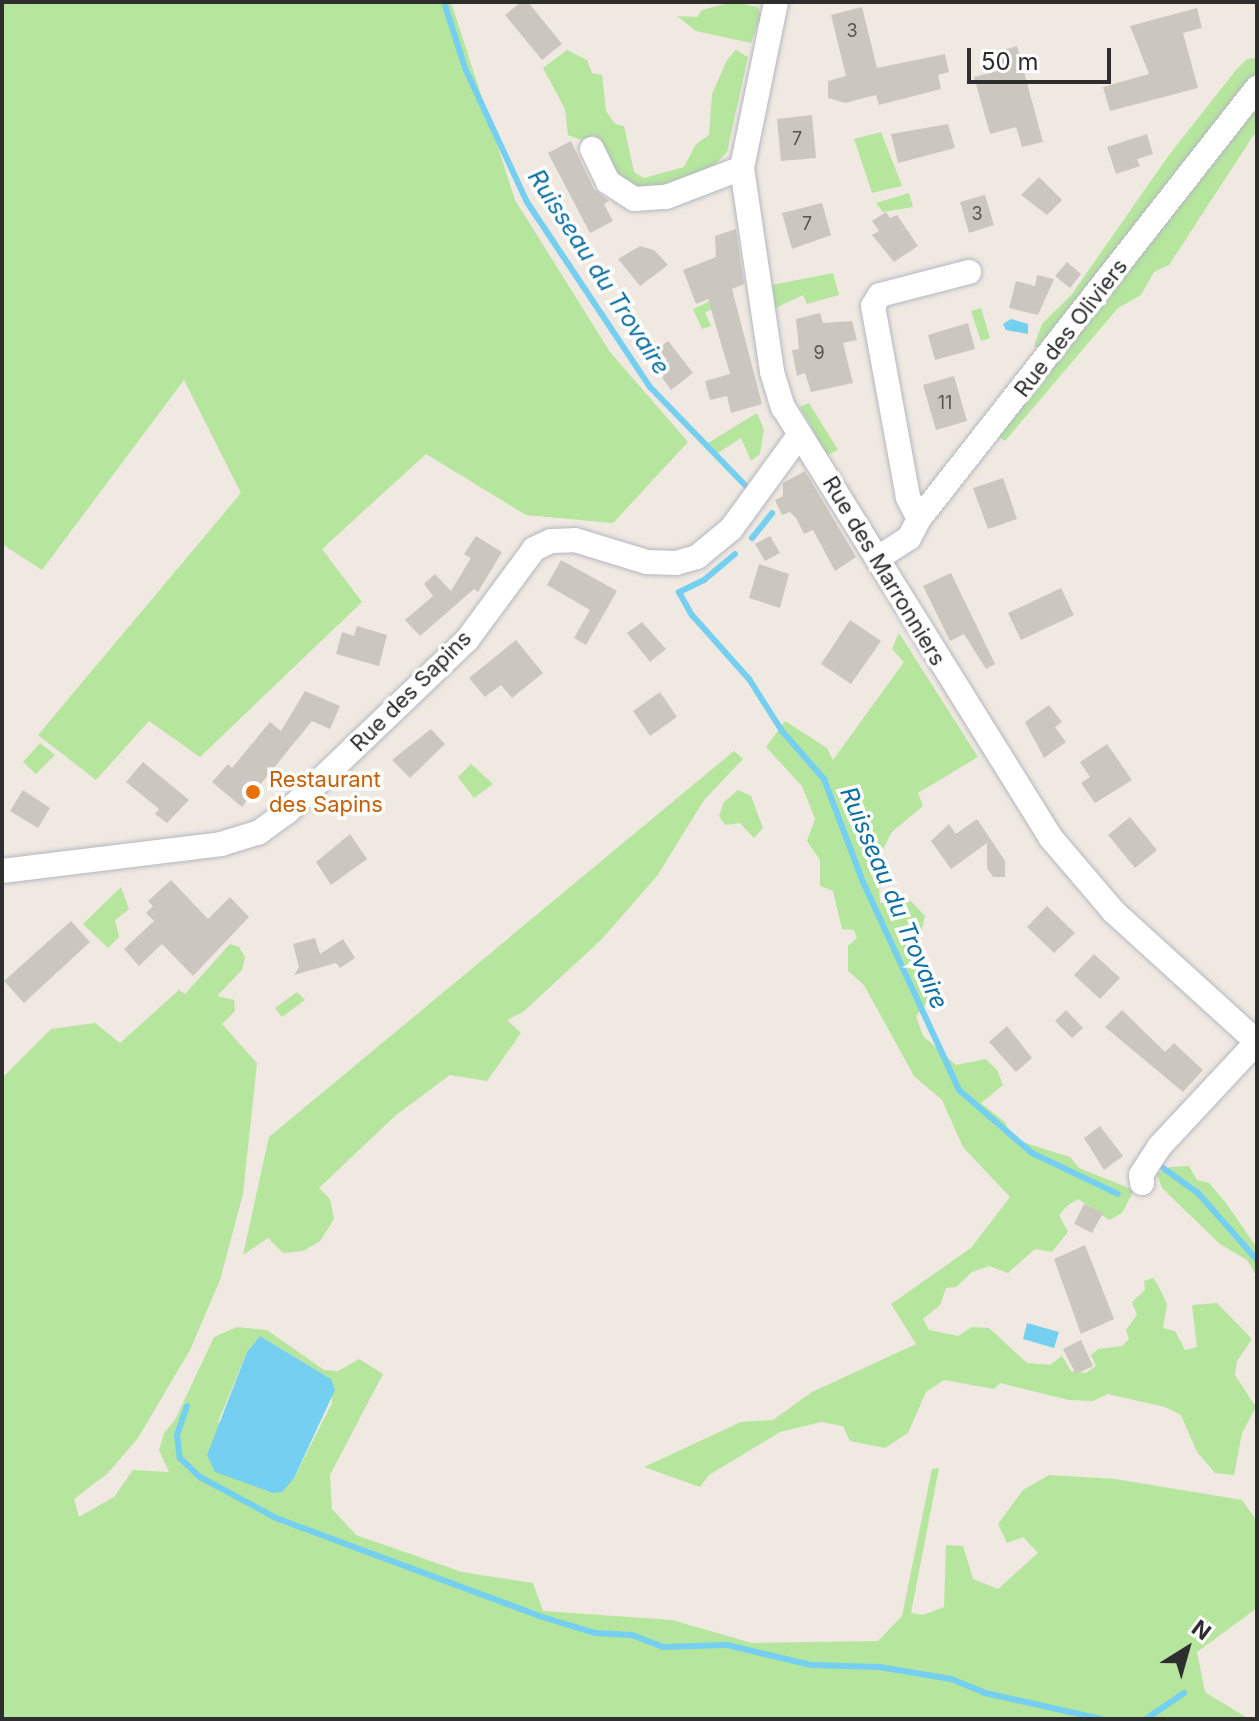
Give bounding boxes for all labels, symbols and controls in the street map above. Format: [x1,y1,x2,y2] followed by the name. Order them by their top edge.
[846,20,858,42] house number: 3
[971,32,1115,82] scale bar
[981,47,1039,76] text: 50 m
[792,128,802,150] house number: 7
[522,164,676,380] water label: Ruisseau du Trovaire
[971,203,983,225] house number: 3
[802,213,812,235] house number: 7
[1009,254,1133,402] street label: Rue des Oliviers
[813,342,825,364] house number: 9
[938,392,952,414] house number: 11
[817,472,951,670] street label: Rue des Marronniers
[345,625,477,757] street label: Rue des Sapins
[269,766,383,818] place label: Restaurant des Sapins
[244,783,262,801] marker: Restaurant des Sapins
[834,783,954,1013] water label: Ruisseau du Trovaire
[1147,1609,1227,1689] north arrow
[1187,1614,1216,1645] text: N

